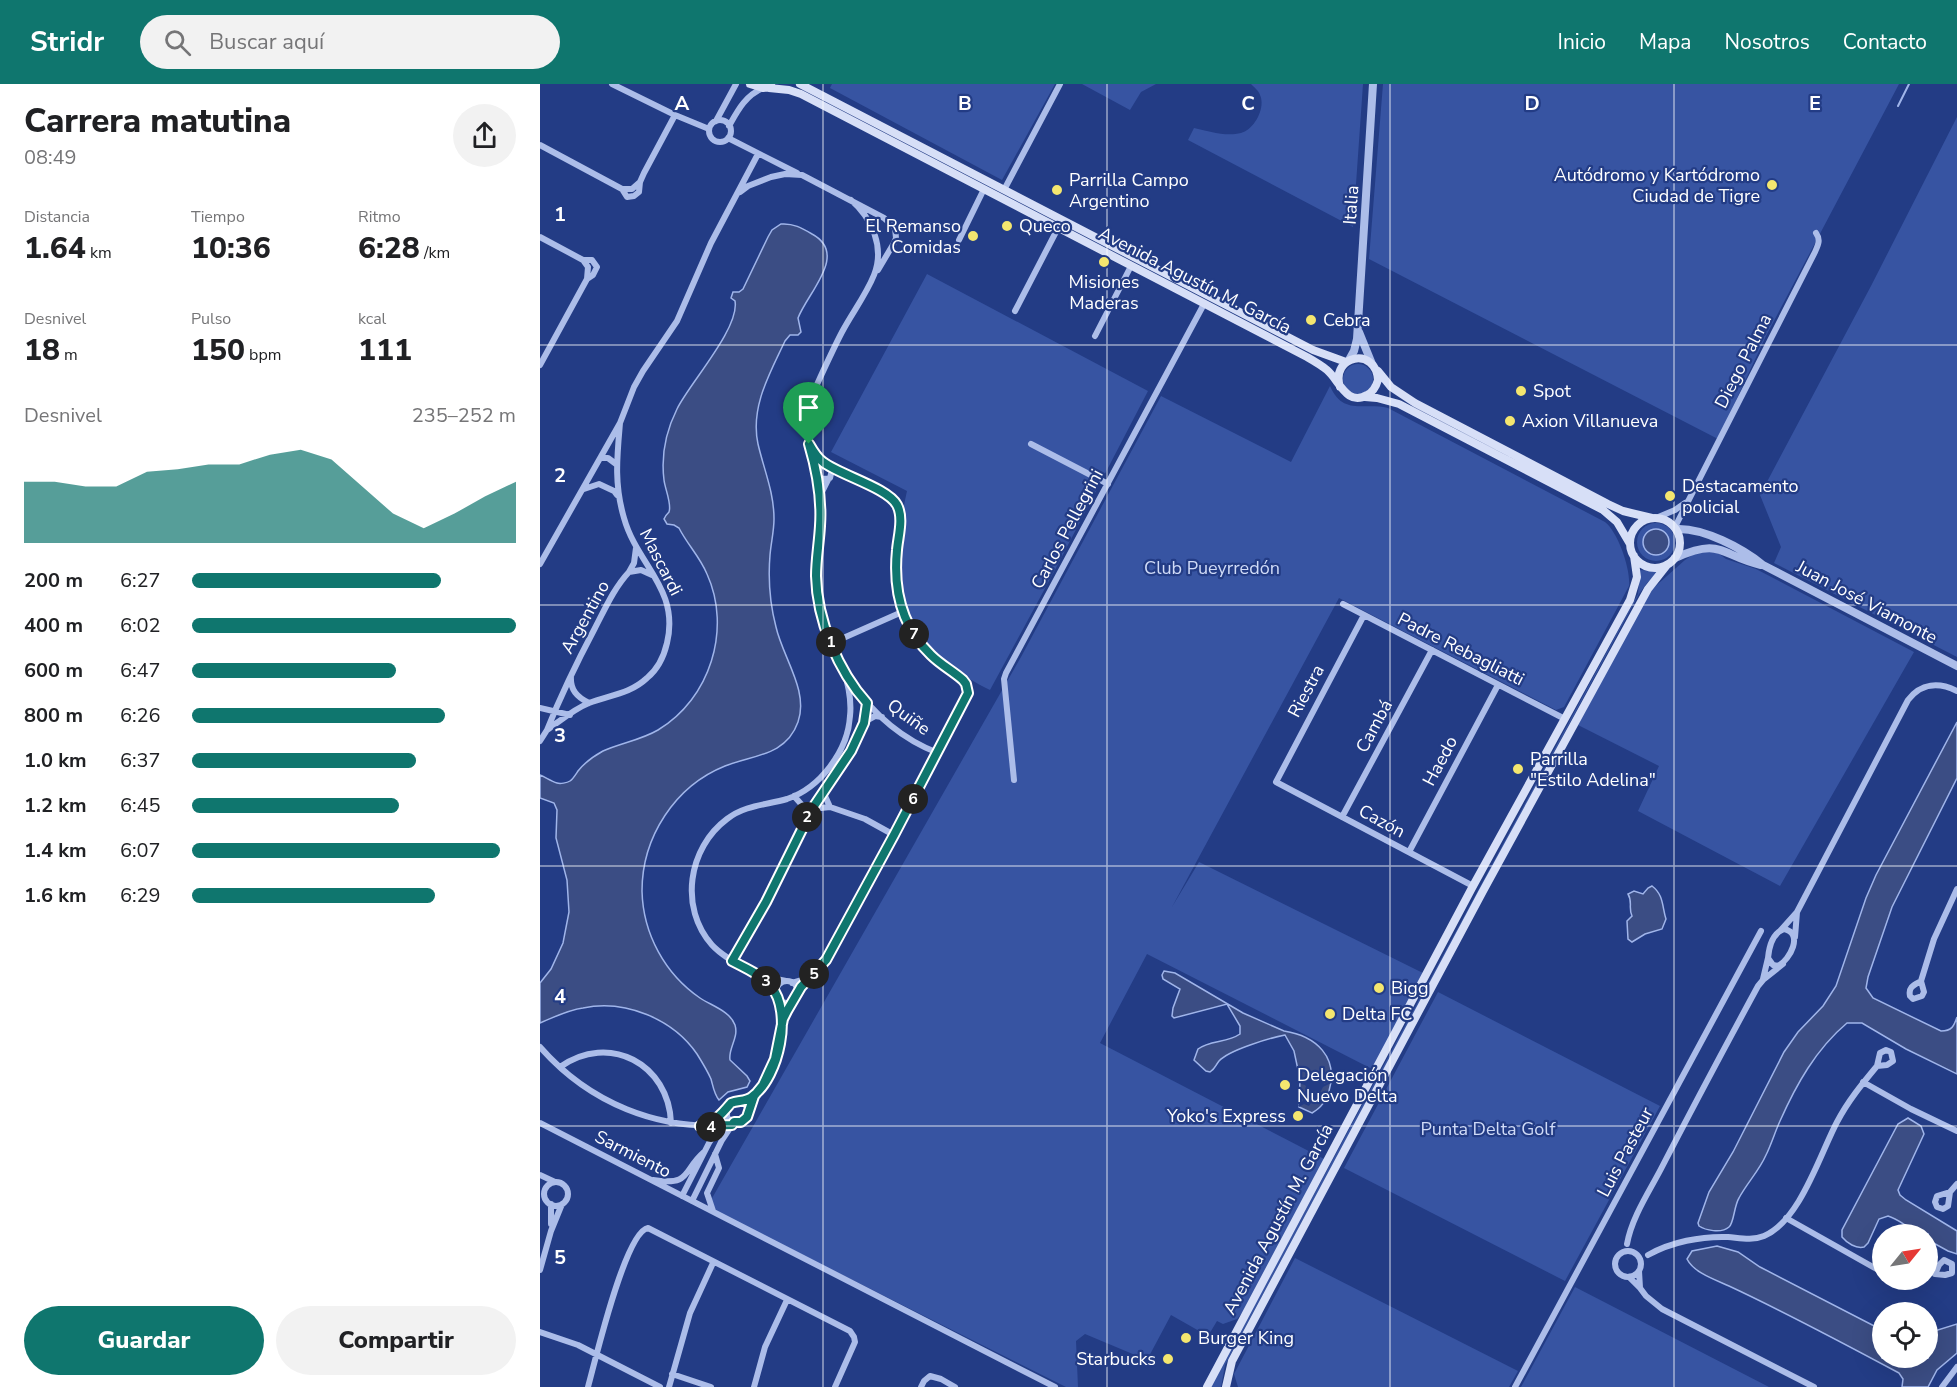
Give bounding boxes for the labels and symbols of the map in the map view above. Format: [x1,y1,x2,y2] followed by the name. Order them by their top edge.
[675,90,690,117] text: A
[958,90,972,117] text: B
[1241,90,1255,117] text: C
[1524,90,1540,117] text: D
[1809,90,1821,117] text: E
[1554,163,1760,208] place label: Autódromo y Kartódromo Ciudad de Tigre
[1069,168,1189,213] place label: Parrilla Campo Argentino
[1765,178,1779,192] marker: Autódromo y Kartódromo Ciudad de Tigre
[1050,183,1064,197] marker: Parrilla Campo Argentino
[1338,184,1364,226] street label: Italia
[554,201,566,228] text: 1
[865,214,961,259] place label: El Remanso Comidas
[1019,214,1071,238] place label: Queco
[1000,219,1014,233] marker: Queco
[1095,221,1295,339] street label: Avenida Agustín M. García
[966,229,980,243] marker: El Remanso Comidas
[1097,255,1111,269] marker: Misiones Maderas
[1069,270,1139,315] place label: Misiones Maderas
[1323,308,1370,332] place label: Cebra
[1709,310,1777,412] street label: Diego Palma
[1304,313,1318,327] marker: Cebra
[1533,379,1571,403] place label: Spot
[783,382,834,444] pin
[1514,384,1528,398] marker: Spot
[1522,409,1658,433] place label: Axion Villanueva
[1503,414,1517,428] marker: Axion Villanueva
[554,462,566,489] text: 2
[1025,465,1109,593] street label: Carlos Pellegrini
[1682,474,1799,519] place label: Destacamento policial
[1663,489,1677,503] marker: Destacamento policial
[634,524,688,600] street label: Mascardi
[1791,554,1942,649] street label: Juan José Viamonte
[1144,556,1280,580] park label: Club Pueyrredón
[555,576,615,658] street label: Argentino
[1394,607,1528,691] street label: Padre Rebagliatti
[899,619,929,649] pin: 7
[816,627,846,657] pin: 1
[1282,660,1330,722] street label: Riestra
[883,693,935,741] street label: Quiñe
[1350,695,1398,757] street label: Cambá
[554,722,566,749] text: 3
[1417,732,1463,790] street label: Haedo
[1530,747,1656,792] place label: Parrilla "Estilo Adelina"
[1511,762,1525,776] marker: Parrilla "Estilo Adelina"
[898,784,928,814] pin: 6
[1354,799,1410,843] street label: Cazón
[792,802,822,832] pin: 2
[799,959,829,989] pin: 5
[751,966,781,996] pin: 3
[1391,976,1428,1000] place label: Bigg
[1372,981,1386,995] marker: Bigg
[554,983,566,1010] text: 4
[1342,1002,1412,1026] place label: Delta FC
[1323,1007,1337,1021] marker: Delta FC
[1297,1063,1398,1108] place label: Delegación Nuevo Delta
[1278,1078,1292,1092] marker: Delegación Nuevo Delta
[1591,1102,1659,1201] street label: Luis Pasteur
[1166,1104,1286,1128] place label: Yoko's Express
[1291,1109,1305,1123] marker: Yoko's Express
[696,1112,726,1142] pin: 4
[1421,1117,1556,1141] park label: Punta Delta Golf
[1217,1119,1339,1319] street label: Avenida Agustín M. García
[591,1125,675,1183] street label: Sarmiento
[1872,1224,1938,1290] north arrow
[554,1244,566,1271] text: 5
[1198,1326,1294,1350] place label: Burger King
[1179,1331,1193,1345] marker: Burger King
[1076,1347,1156,1371] place label: Starbucks
[1161,1352,1175,1366] marker: Starbucks

